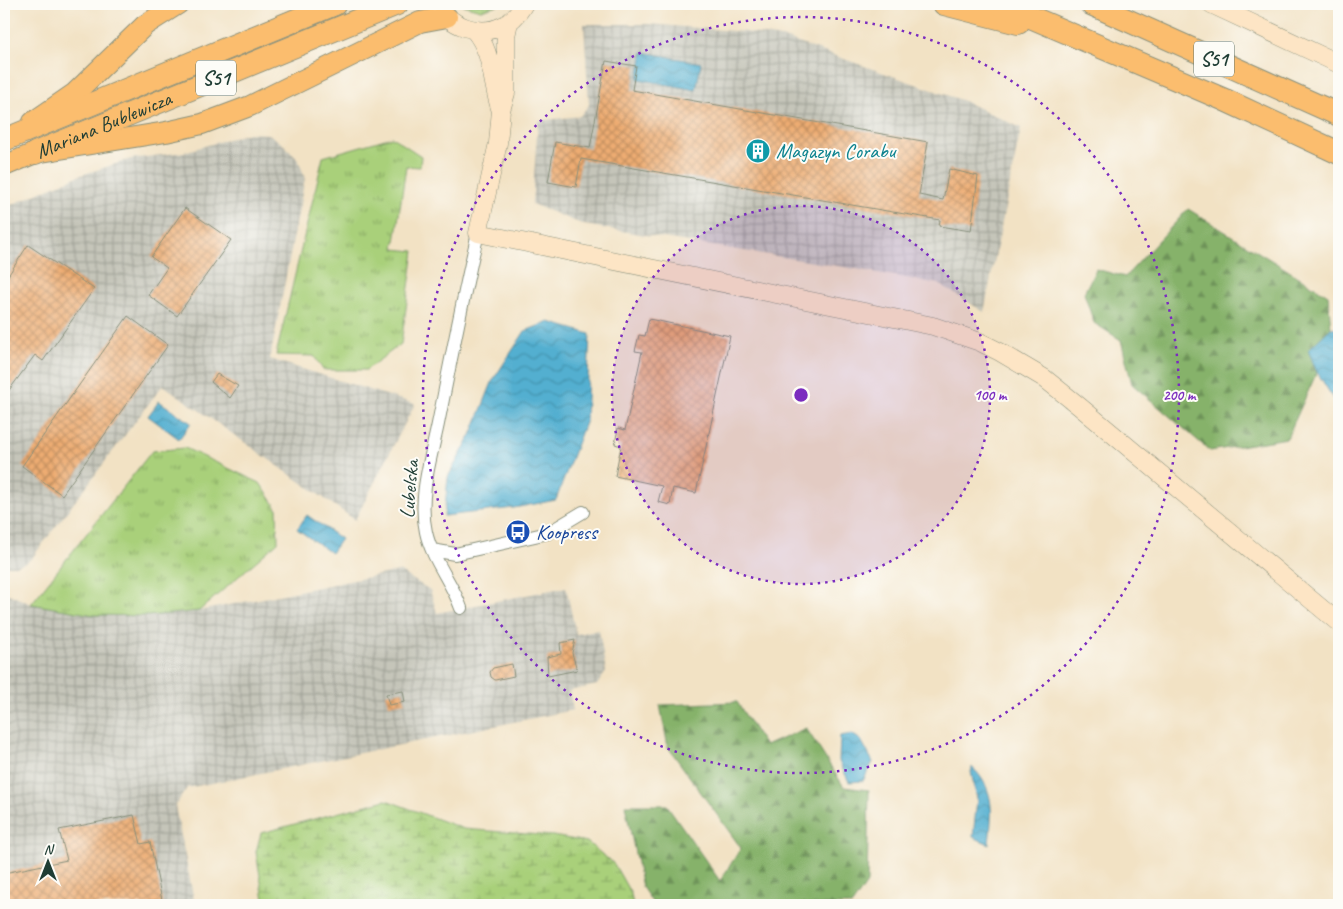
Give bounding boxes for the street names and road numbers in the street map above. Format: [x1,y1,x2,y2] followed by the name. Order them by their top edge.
[1194,42,1234,76] road number: S51
[196,60,236,96] road number: S51
[32,85,176,164] street label: Mariana Bublewicza
[393,456,425,519] street label: Lubelska

